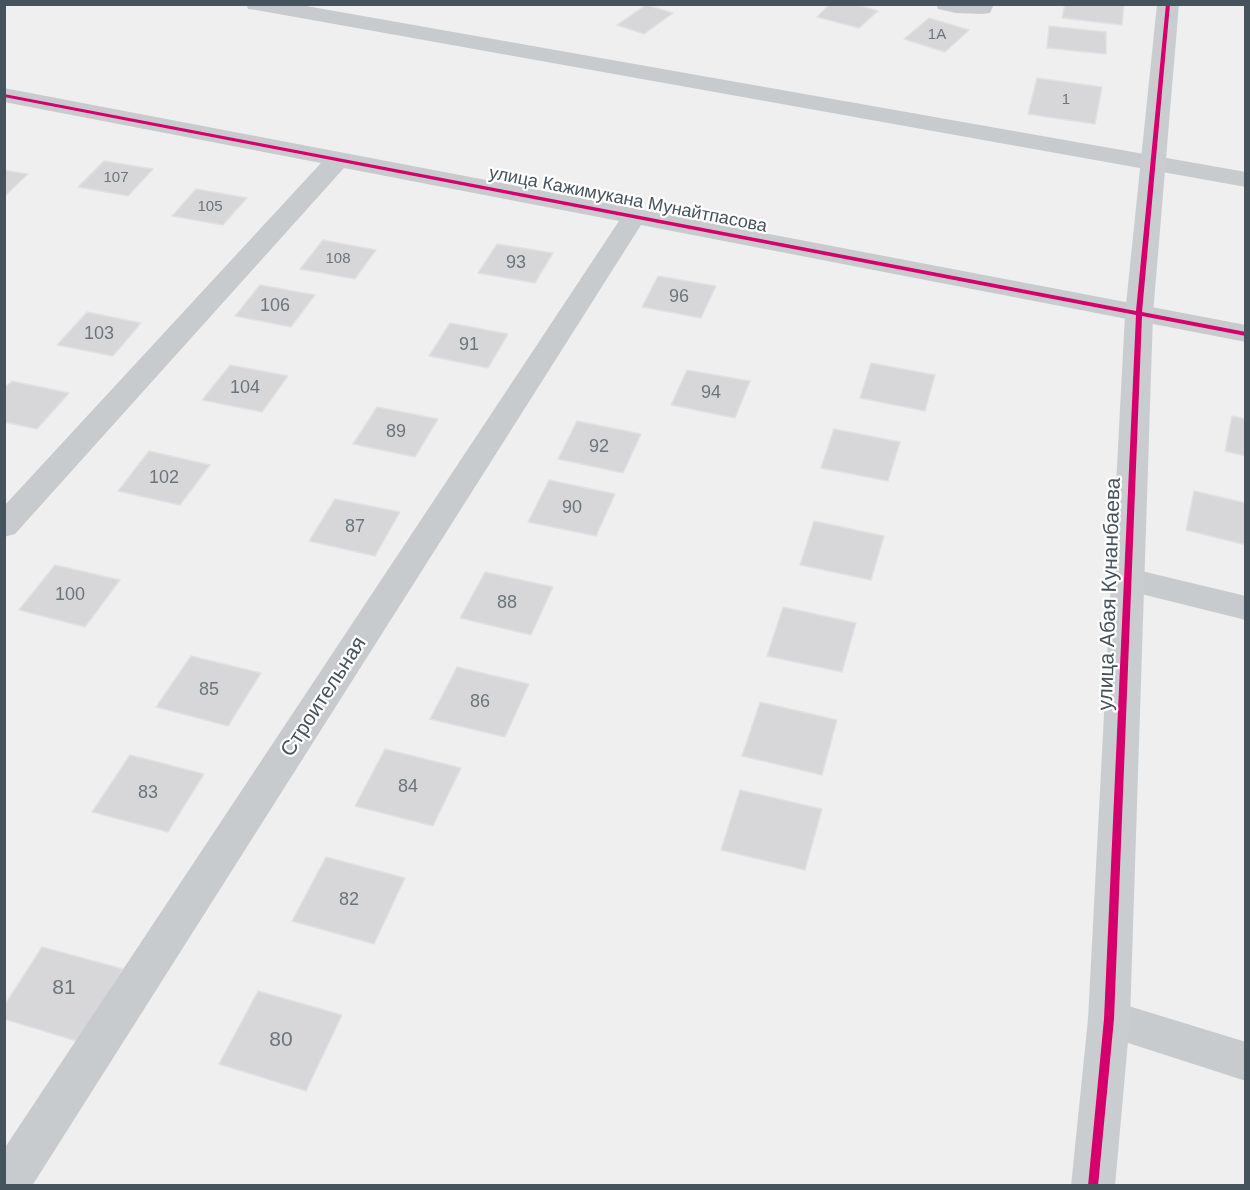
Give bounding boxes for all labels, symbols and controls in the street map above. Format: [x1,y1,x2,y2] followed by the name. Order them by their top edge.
[928,26,946,44] house number: 1А
[1062,91,1070,109] house number: 1
[487,162,769,238] street label: улица Кажимукана Мунайтпасова
[103,169,129,187] house number: 107
[197,198,223,216] house number: 105
[325,250,351,268] house number: 108
[506,252,526,274] house number: 93
[669,286,689,308] house number: 96
[260,295,290,317] house number: 106
[84,323,114,345] house number: 103
[459,334,479,356] house number: 91
[230,377,260,399] house number: 104
[701,382,721,404] house number: 94
[386,421,406,443] house number: 89
[589,436,609,458] house number: 92
[149,467,179,489] house number: 102
[1093,477,1127,711] street label: улица Абая Кунанбаева
[562,497,582,519] house number: 90
[345,516,365,538] house number: 87
[55,584,85,606] house number: 100
[497,592,517,614] house number: 88
[276,632,372,762] street label: Строительная
[199,679,219,701] house number: 85
[470,691,490,713] house number: 86
[398,776,418,798] house number: 84
[138,782,158,804] house number: 83
[339,889,359,911] house number: 82
[52,975,76,1001] house number: 81
[269,1027,293,1053] house number: 80

